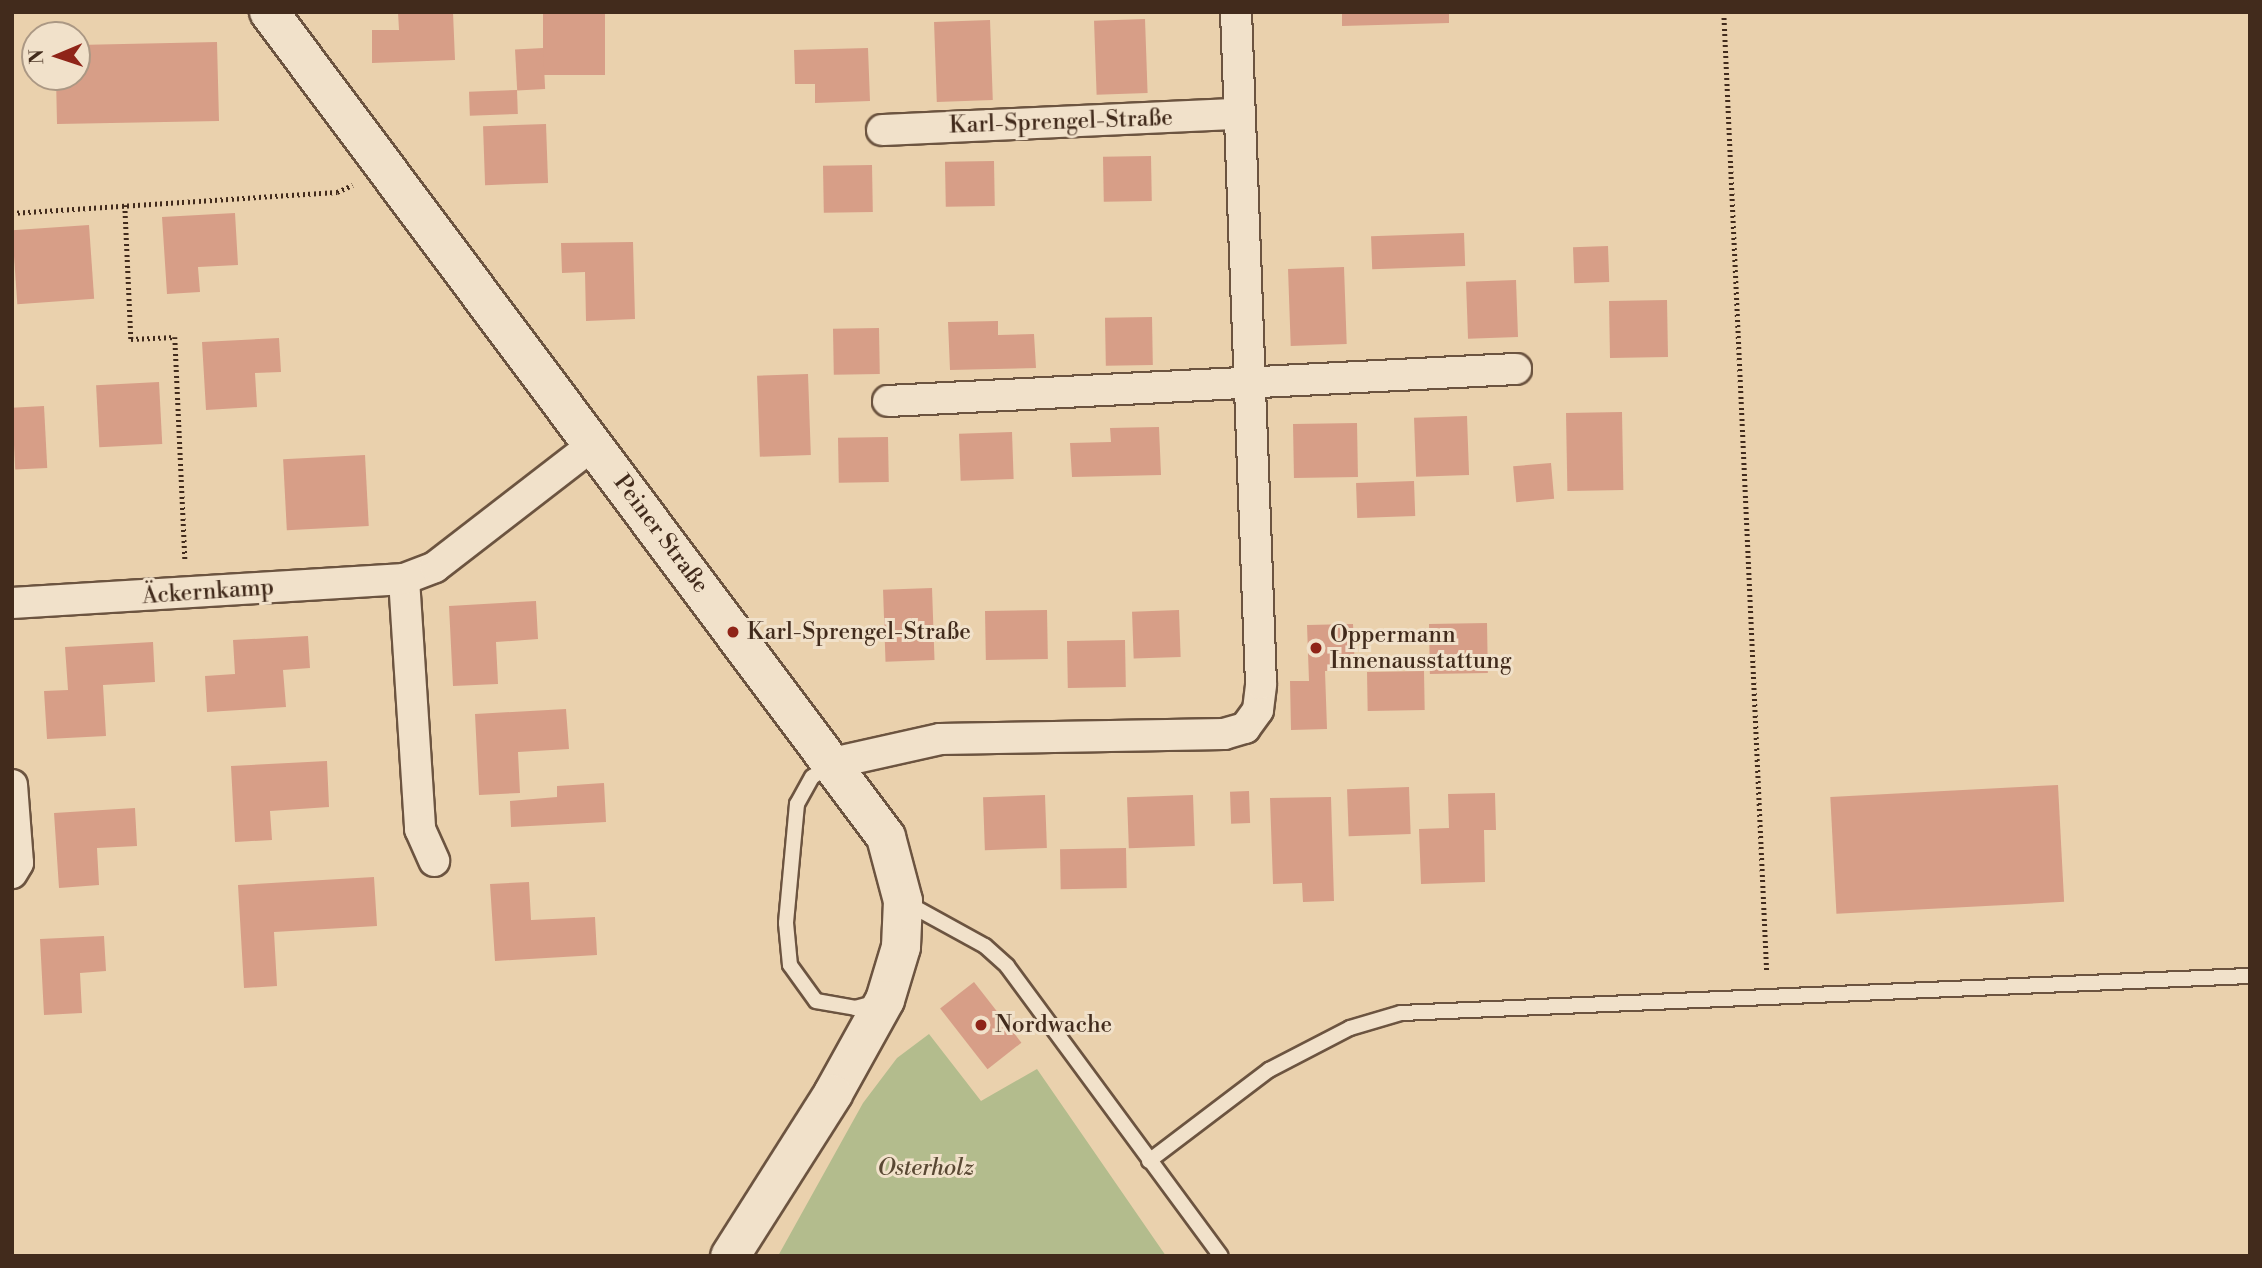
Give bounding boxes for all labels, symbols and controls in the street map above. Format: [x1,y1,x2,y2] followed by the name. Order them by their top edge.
[21,21,91,91] north arrow
[25,49,49,65] text: N
[949,104,1173,140] street label: Karl-Sprengel-Straße
[608,469,714,599] street label: Peiner Straße
[141,574,275,610] street label: Äckernkamp
[747,618,971,646] place label: Karl-Sprengel-Straße
[1330,621,1512,675] place label: Oppermann Innenausstattung
[725,624,741,640] marker: Karl-Sprengel-Straße
[1308,640,1324,656] marker: Oppermann Innenausstattung
[995,1011,1112,1039] place label: Nordwache
[973,1017,989,1033] marker: Nordwache
[878,1154,974,1182] park label: Osterholz

